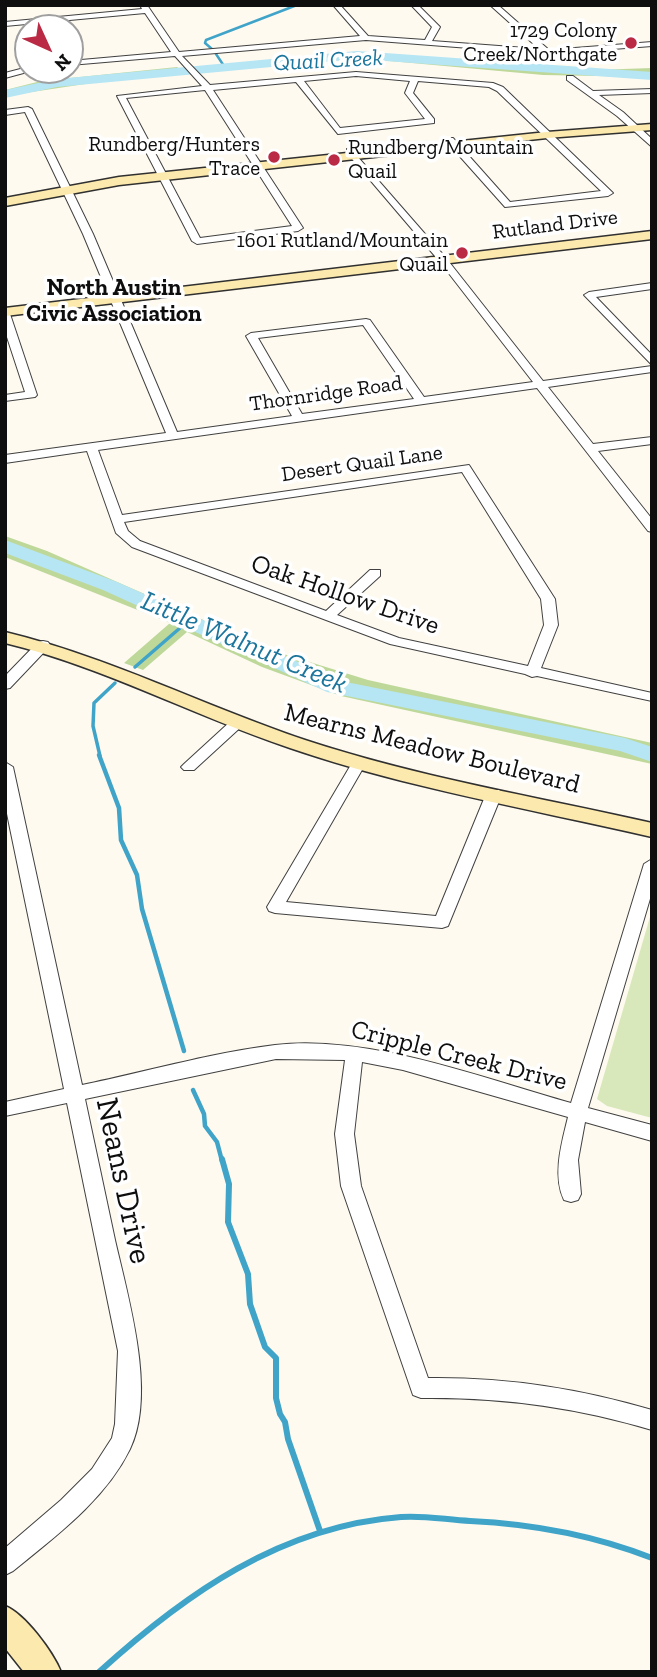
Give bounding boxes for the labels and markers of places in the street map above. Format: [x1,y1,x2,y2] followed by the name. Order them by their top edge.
[463,18,617,68] place label: 1729 Colony Creek/Northgate
[623,35,639,51] marker: 1729 Colony Creek/Northgate
[88,132,260,182] place label: Rundberg/Hunters Trace
[348,135,533,185] place label: Rundberg/Mountain Quail
[266,149,282,165] marker: Rundberg/Hunters Trace
[326,152,342,168] marker: Rundberg/Mountain Quail
[236,228,448,278] place label: 1601 Rutland/Mountain Quail
[454,245,470,261] marker: 1601 Rutland/Mountain Quail

